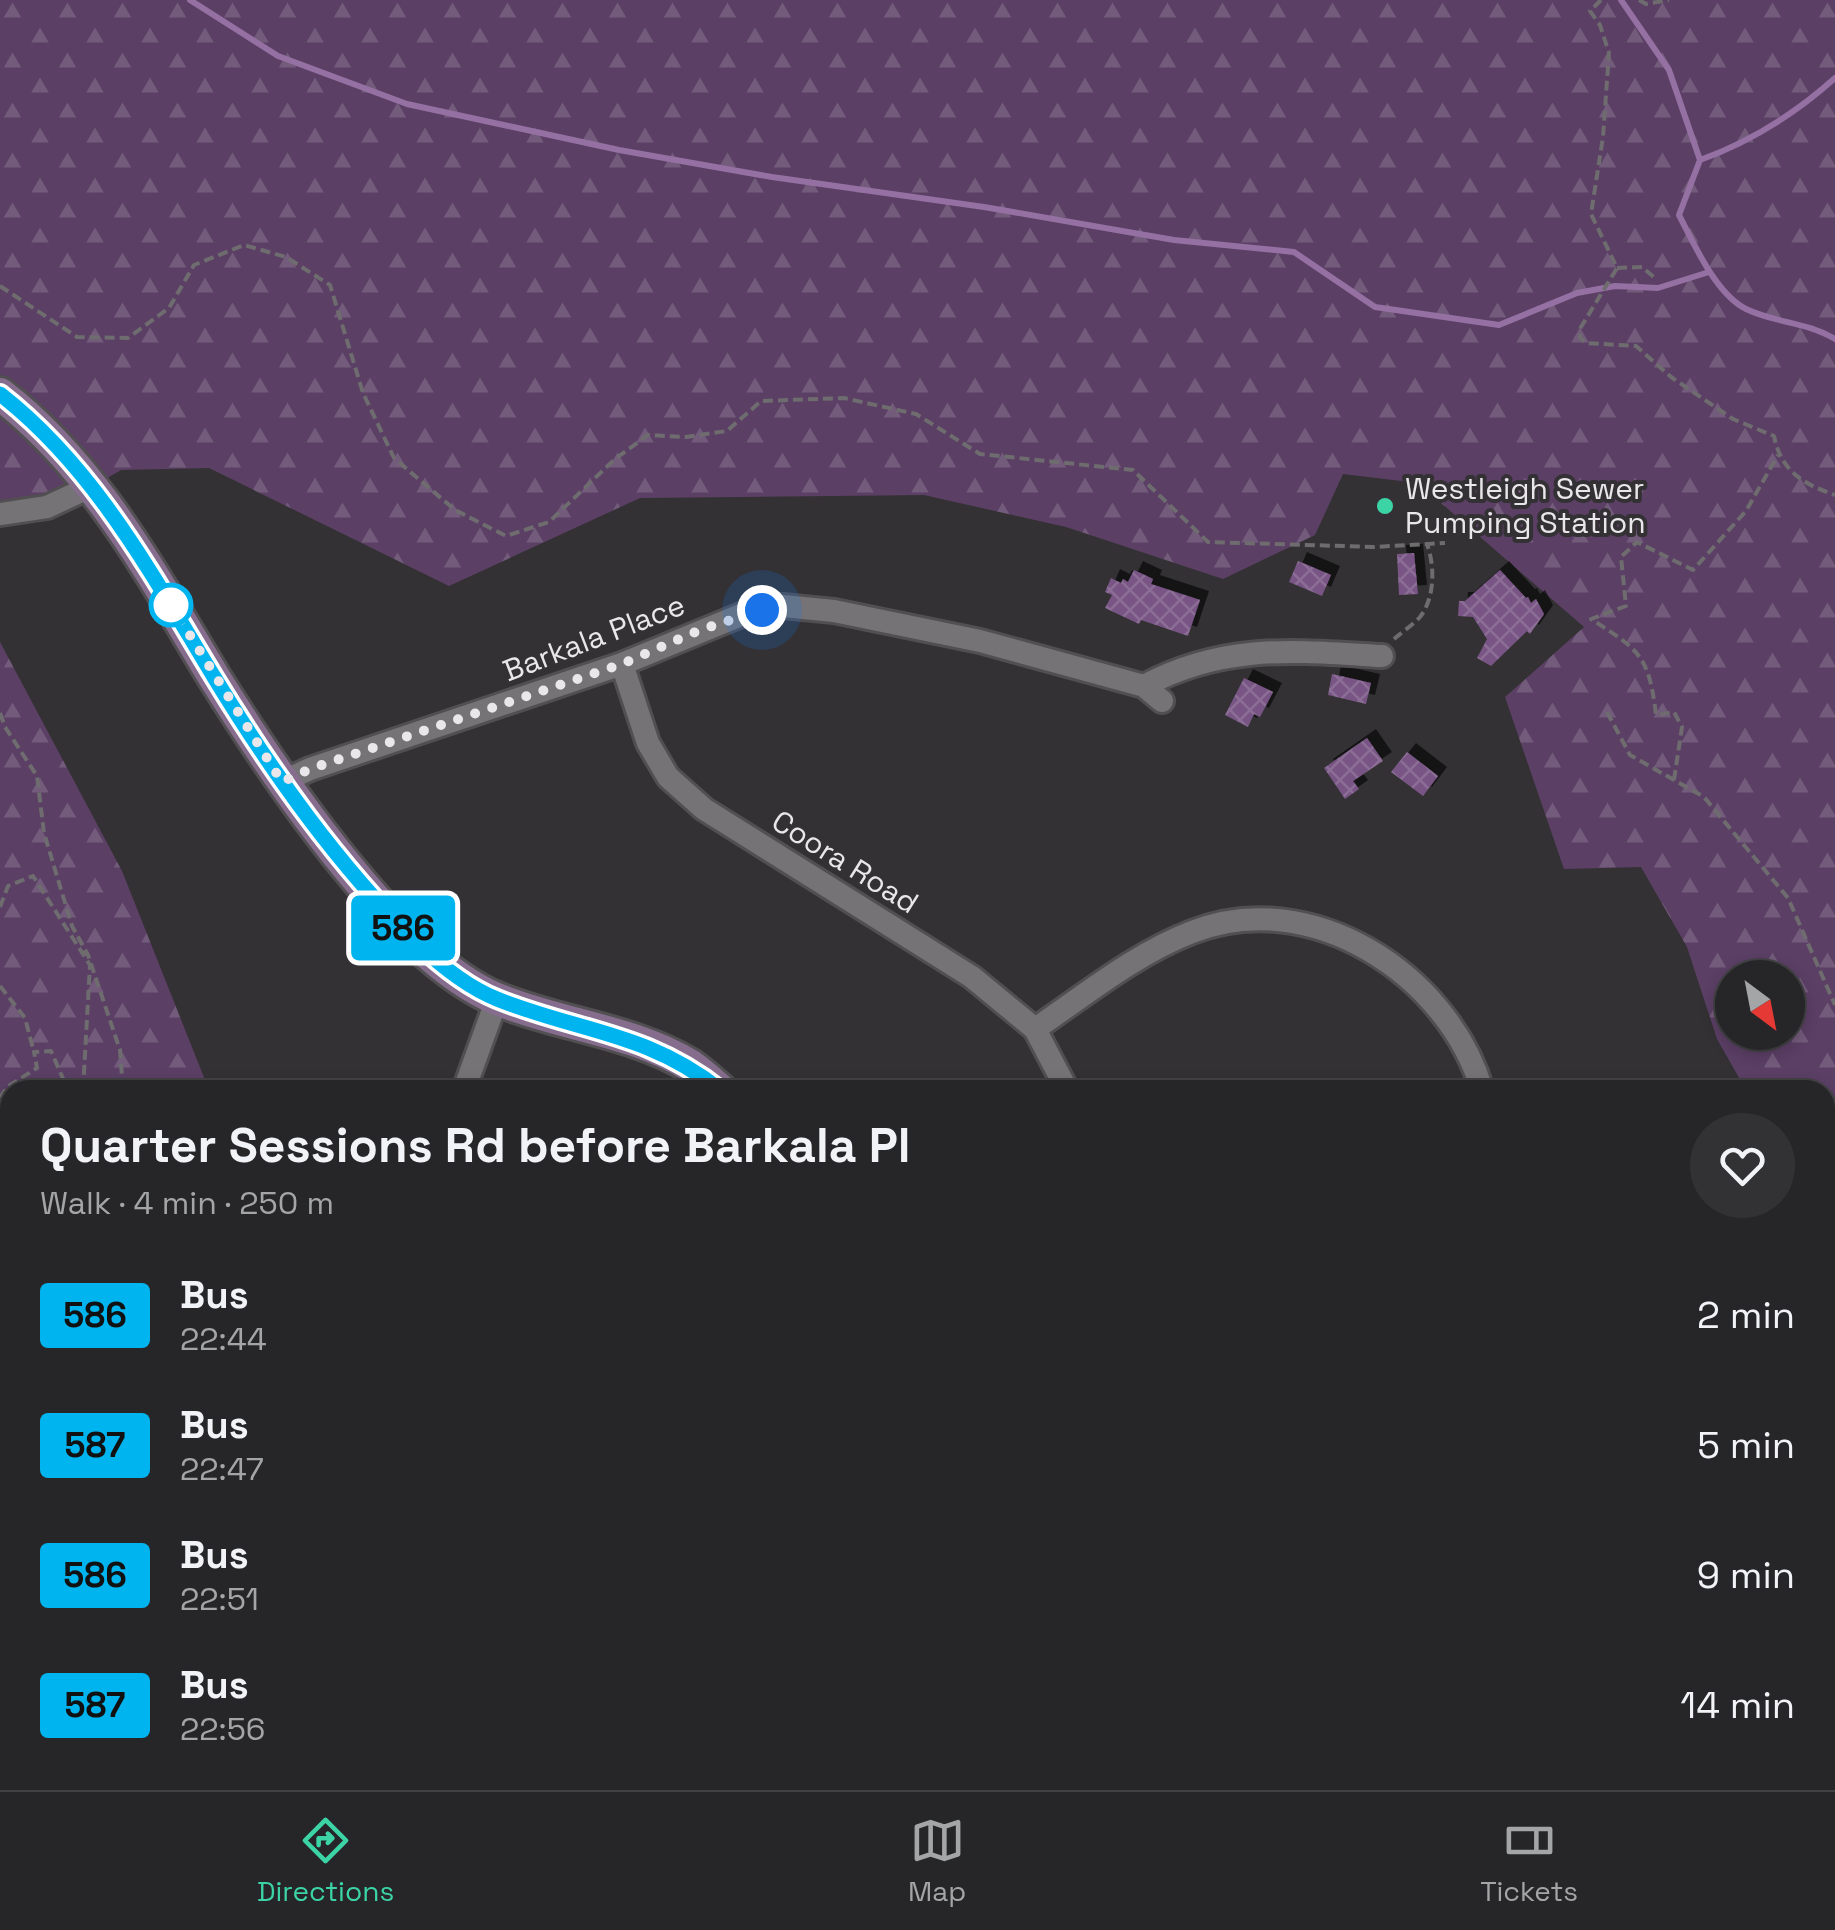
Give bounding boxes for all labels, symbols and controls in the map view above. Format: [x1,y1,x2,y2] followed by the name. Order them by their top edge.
[1405,469,1646,542] place label: Westleigh Sewer Pumping Station
[1374,495,1396,517] marker: Westleigh Sewer Pumping Station
[150,584,192,626] unlabelled marker
[497,585,690,690] street label: Barkala Place
[737,585,787,635] your location
[765,801,926,922] street label: Coora Road
[346,896,460,960] line badge: 586
[371,906,435,950] text: 586
[1715,960,1805,1050] north arrow
[1715,960,1805,1050] map controls
[1690,1113,1795,1218] button: heart
[40,1115,911,1176] text: Quarter Sessions Rd before Barkala Pl
[40,1183,334,1223] text: Walk · 4 min · 250 m
[180,1271,249,1319] text: Bus
[1697,1291,1795,1339] text: 2 min
[63,1293,127,1337] text: 586
[180,1319,267,1359] text: 22:44
[180,1401,249,1449] text: Bus
[1697,1421,1795,1469] text: 5 min
[64,1423,126,1467] text: 587
[180,1449,264,1489] text: 22:47
[180,1531,249,1579] text: Bus
[1697,1551,1795,1599] text: 9 min
[63,1553,127,1597] text: 586
[180,1579,259,1619] text: 22:51
[180,1661,249,1709] text: Bus
[1680,1681,1795,1729] text: 14 min
[64,1683,126,1727] text: 587
[180,1709,265,1749] text: 22:56
[257,1813,394,1909] tab: Directions
[908,1813,966,1909] tab: Map
[1480,1813,1578,1909] tab: Tickets

